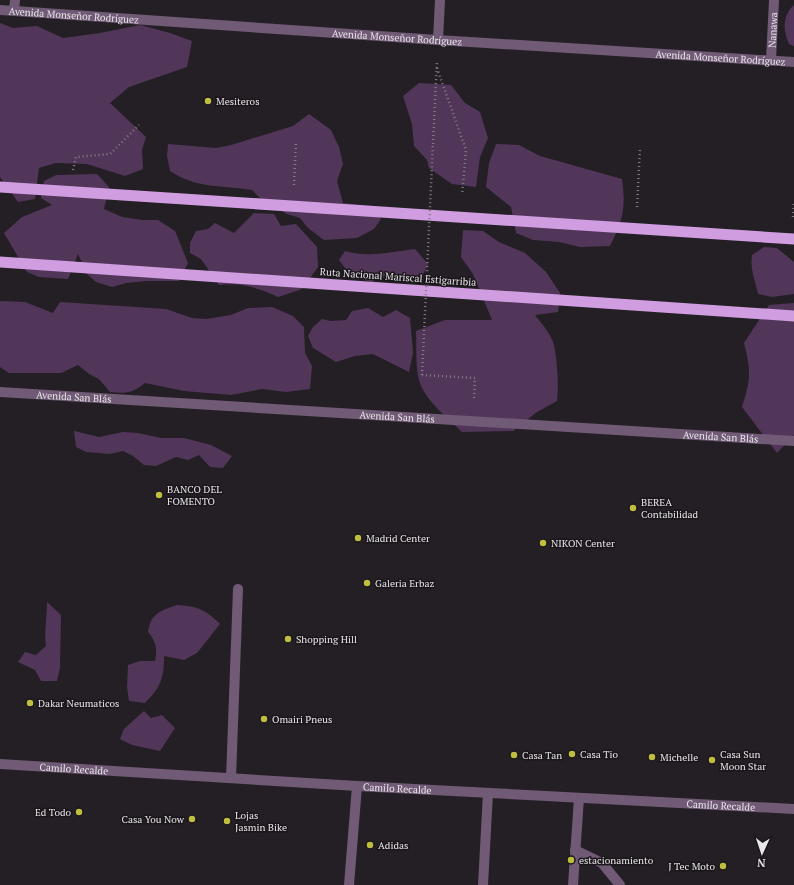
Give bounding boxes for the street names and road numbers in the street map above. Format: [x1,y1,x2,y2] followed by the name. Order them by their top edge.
[8,4,139,26] street label: Avenida Monseñor Rodríguez
[765,12,780,48] street label: Nanawa
[332,26,463,48] street label: Avenida Monseñor Rodríguez
[655,47,786,68] street label: Avenida Monseñor Rodríguez
[319,265,477,289] street label: Ruta Nacional Mariscal Estigarribia
[36,388,112,405] street label: Avenida San Blás
[359,408,435,425] street label: Avenida San Blás
[683,428,759,445] street label: Avenida San Blás
[39,760,109,777] street label: Camilo Recalde
[363,780,432,796] street label: Camilo Recalde
[686,797,755,813] street label: Camilo Recalde

